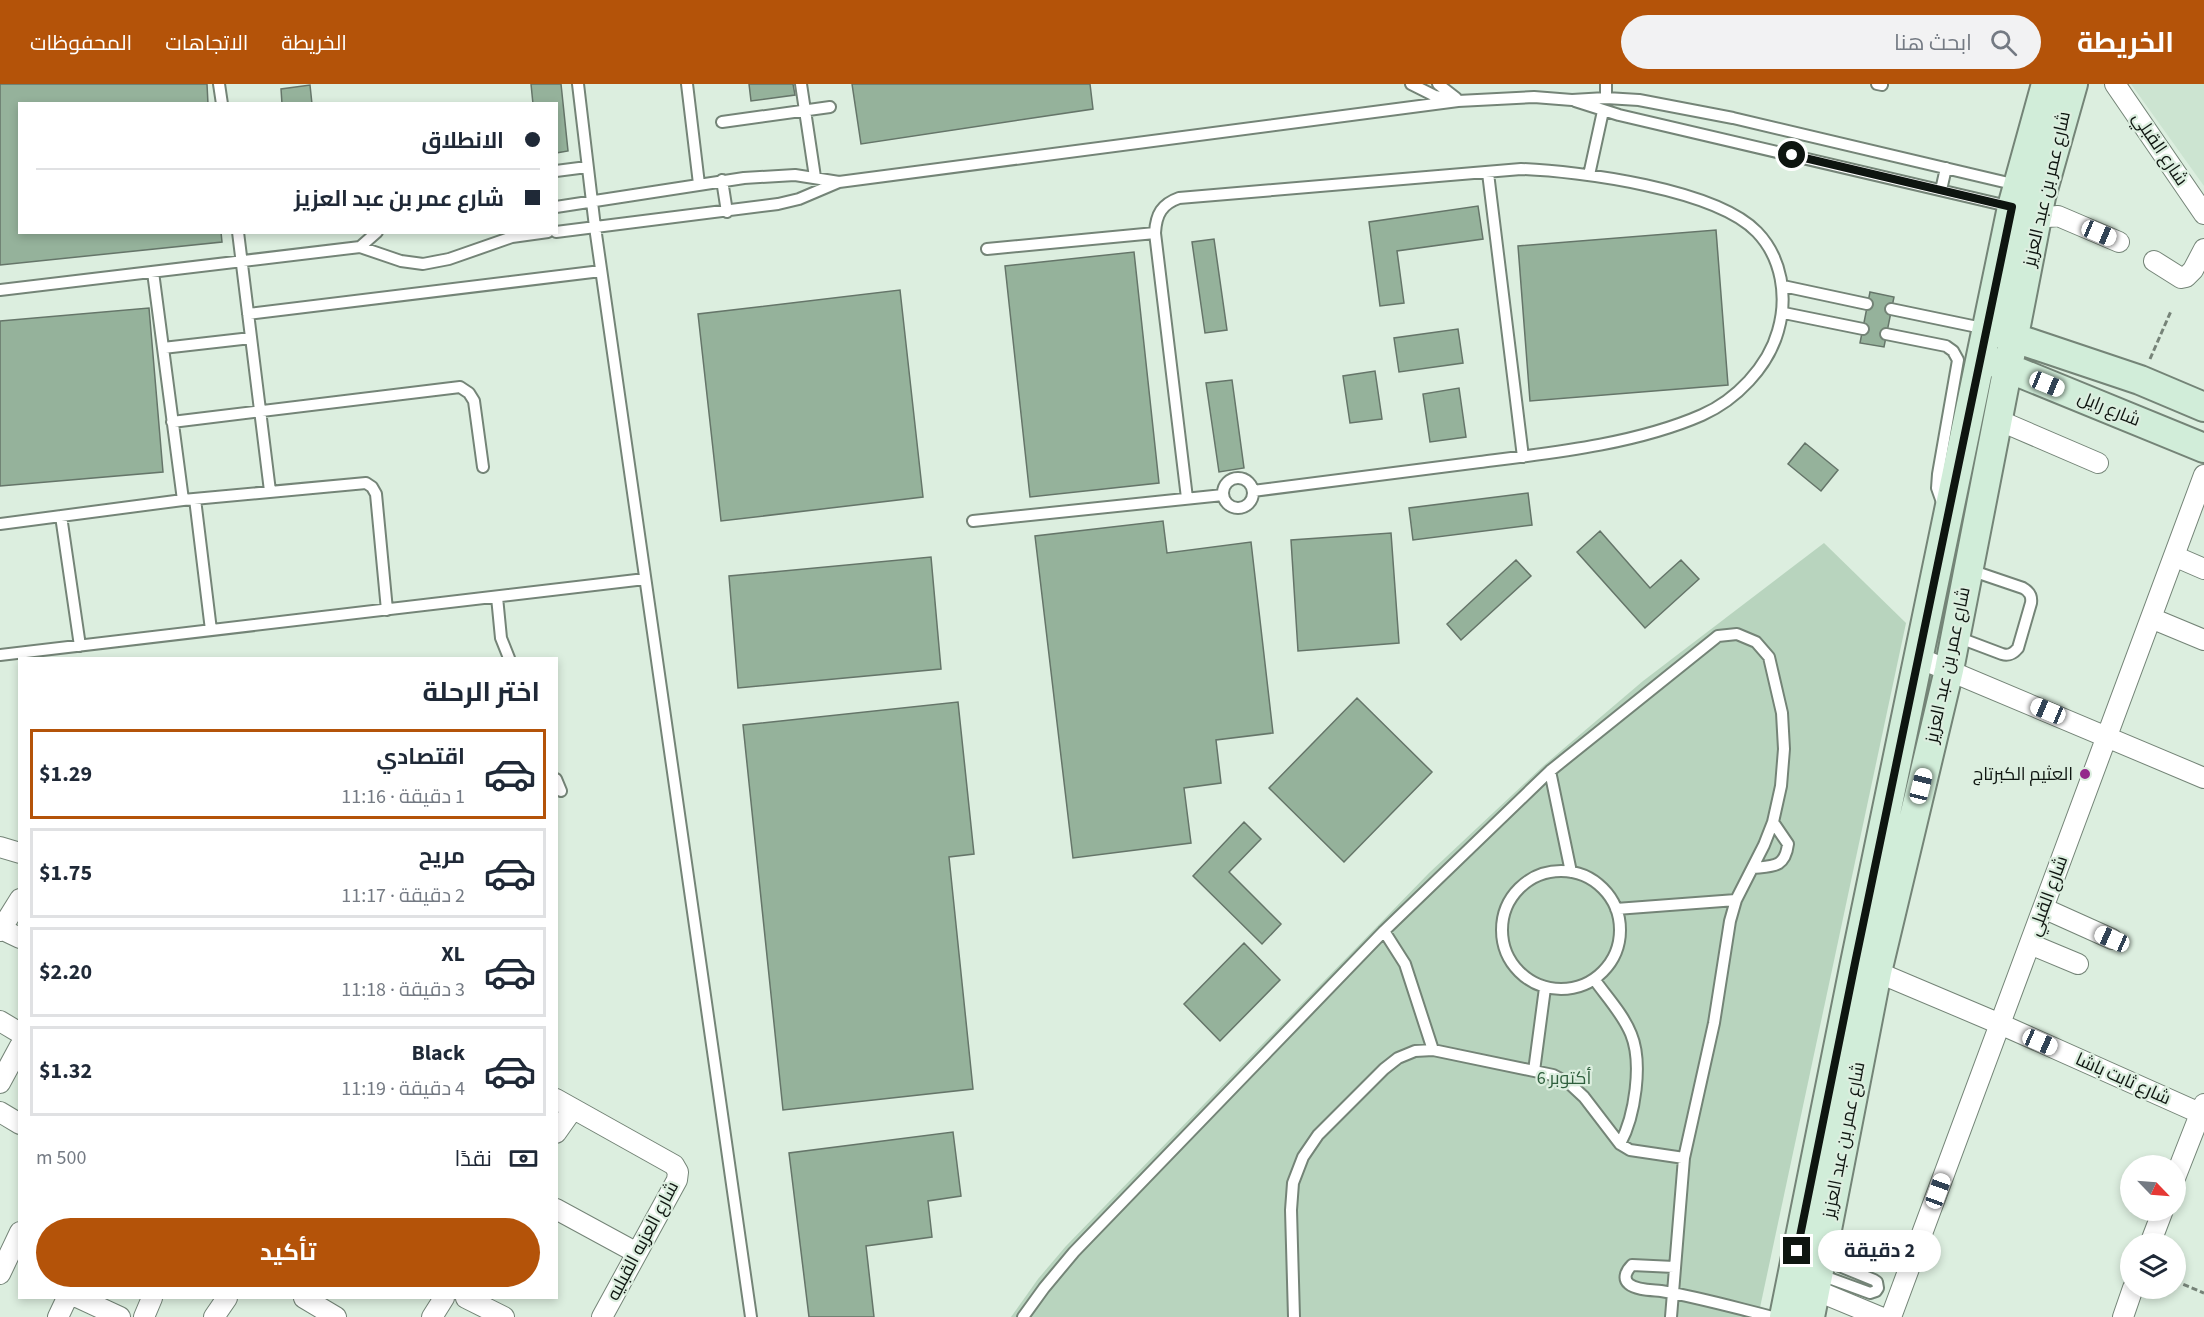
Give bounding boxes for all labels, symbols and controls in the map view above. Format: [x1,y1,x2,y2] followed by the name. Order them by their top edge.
[1621,15,2041,69] search box
[2077,23,2174,63] text: الخريطة
[1987,26,2020,59] icon: search
[1894,27,1972,59] text: ابحث هنا
[30,28,132,58] text: المحفوظات
[165,28,248,58] text: الاتجاهات
[281,28,347,58] text: الخريطة
[2125,107,2194,191] street label: شارع القبلي
[2017,109,2077,270] street label: شارع عمر بن عبد العزيز
[421,125,504,157] text: الانطلاق
[1778,141,1805,168] route start
[294,183,504,215] text: شارع عمر بن عبد العزيز
[2079,218,2119,248] car
[2027,369,2067,399] car
[2074,385,2144,433] street label: شارع رايل
[1919,585,1977,746] street label: شارع عمر بن عبد العزيز
[422,673,540,712] text: اختر الرحلة
[2028,696,2068,726] car
[376,741,465,773] text: اقتصادي
[483,747,537,801] icon: car
[39,758,92,790] text: $1.29
[1973,762,2073,787] place label: العثيم الكبرتاج
[1908,766,1934,806] car
[2078,767,2092,781] marker: العثيم الكبرتاج
[341,783,465,811] text: 1 دقيقة · 11:16
[419,840,465,872] text: مريح
[483,846,537,900] icon: car
[2022,852,2075,940] street label: شارع القبلي
[39,857,92,889] text: $1.75
[341,882,465,910] text: 2 دقيقة · 11:17
[2092,923,2132,955] car
[441,938,465,970] text: XL
[483,945,537,999] icon: car
[39,956,92,988] text: $2.20
[341,976,465,1004] text: 3 دقيقة · 11:18
[2020,1026,2060,1058] car
[411,1037,465,1069] text: Black
[483,1044,537,1098] icon: car
[2071,1047,2175,1111] street label: شارع ثابت باشا
[39,1055,92,1087] text: $1.32
[1816,1060,1871,1221] street label: شارع عمر بن عبد العزيز
[1537,1066,1591,1091] park label: 6 أكتوبر
[341,1075,465,1103] text: 4 دقيقة · 11:19
[507,1142,540,1175] icon: cash
[454,1143,492,1175] text: نقدًا
[36,1144,86,1172] text: 500 m
[2120,1155,2186,1221] north arrow
[2120,1155,2186,1299] map controls
[1923,1171,1953,1211] car
[601,1177,685,1305] street label: شارع العزبه القبليه
[36,1218,540,1287] button: تأكيد
[1818,1230,1941,1272] callout: 2 دقيقة
[2120,1233,2186,1299] button: layers
[1783,1237,1810,1264] route end
[1844,1237,1915,1265] text: 2 دقيقة

